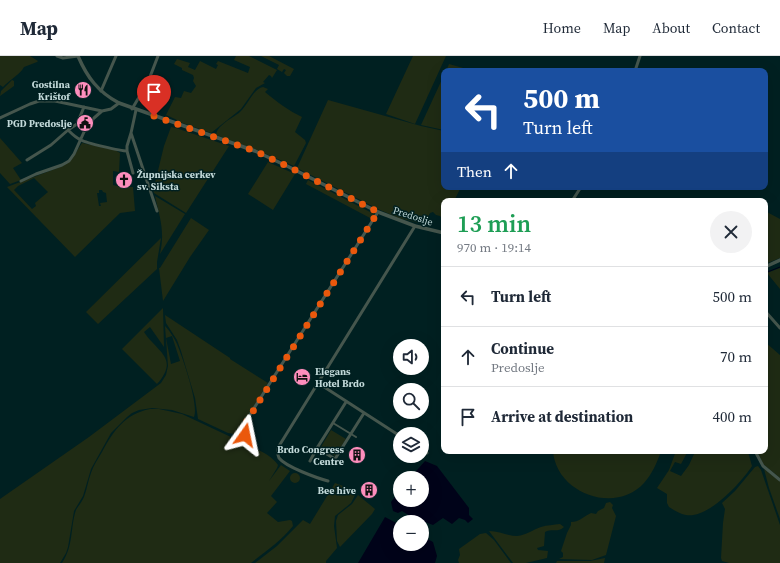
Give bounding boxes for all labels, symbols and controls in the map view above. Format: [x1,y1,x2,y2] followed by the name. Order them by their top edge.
[20,15,58,41] text: Map
[543,18,581,38] text: Home
[603,18,630,38] text: Map
[652,18,690,38] text: About
[712,18,760,38] text: Contact
[137,75,171,116] pin
[32,78,71,103] place label: Gostilna Krištof
[523,79,600,117] text: 500 m
[73,80,93,100] restaurant icon: Gostilna Krištof
[143,81,165,103] icon: arrive
[457,84,509,136] icon: left
[75,113,95,133] public building icon: PGD Predoslje
[523,115,593,140] text: Turn left
[7,117,72,130] place label: PGD Predoslje
[500,160,522,182] icon: ahead
[457,161,492,182] text: Then
[137,168,216,193] place label: Župnijska cerkev sv. Siksta
[114,170,134,190] church icon: Župnijska cerkev sv. Siksta
[391,203,435,229] street label: Predoslje
[457,207,531,240] text: 13 min
[710,211,752,253] button: close
[457,239,531,256] text: 970 m · 19:14
[457,286,479,308] icon: left
[491,286,551,307] text: Turn left
[712,286,752,307] text: 500 m
[491,338,554,359] text: Continue
[393,339,429,551] map controls
[393,339,429,375] button: sound
[457,346,479,368] icon: ahead
[720,346,752,367] text: 70 m
[491,359,545,376] text: Predoslje
[315,365,365,390] place label: Elegans Hotel Brdo
[292,367,312,387] hotel icon: Elegans Hotel Brdo
[393,383,429,419] button: search
[457,406,479,428] icon: arrive
[491,406,633,427] text: Arrive at destination
[712,406,752,427] text: 400 m
[224,414,266,456] position arrow
[393,427,429,463] button: layers
[277,443,344,468] place label: Brdo Congress Centre
[347,445,367,465] building icon: Brdo Congress Centre
[393,471,429,507] button: +
[359,480,379,500] building icon: Bee hive
[317,484,356,497] place label: Bee hive
[393,515,429,551] button: −

